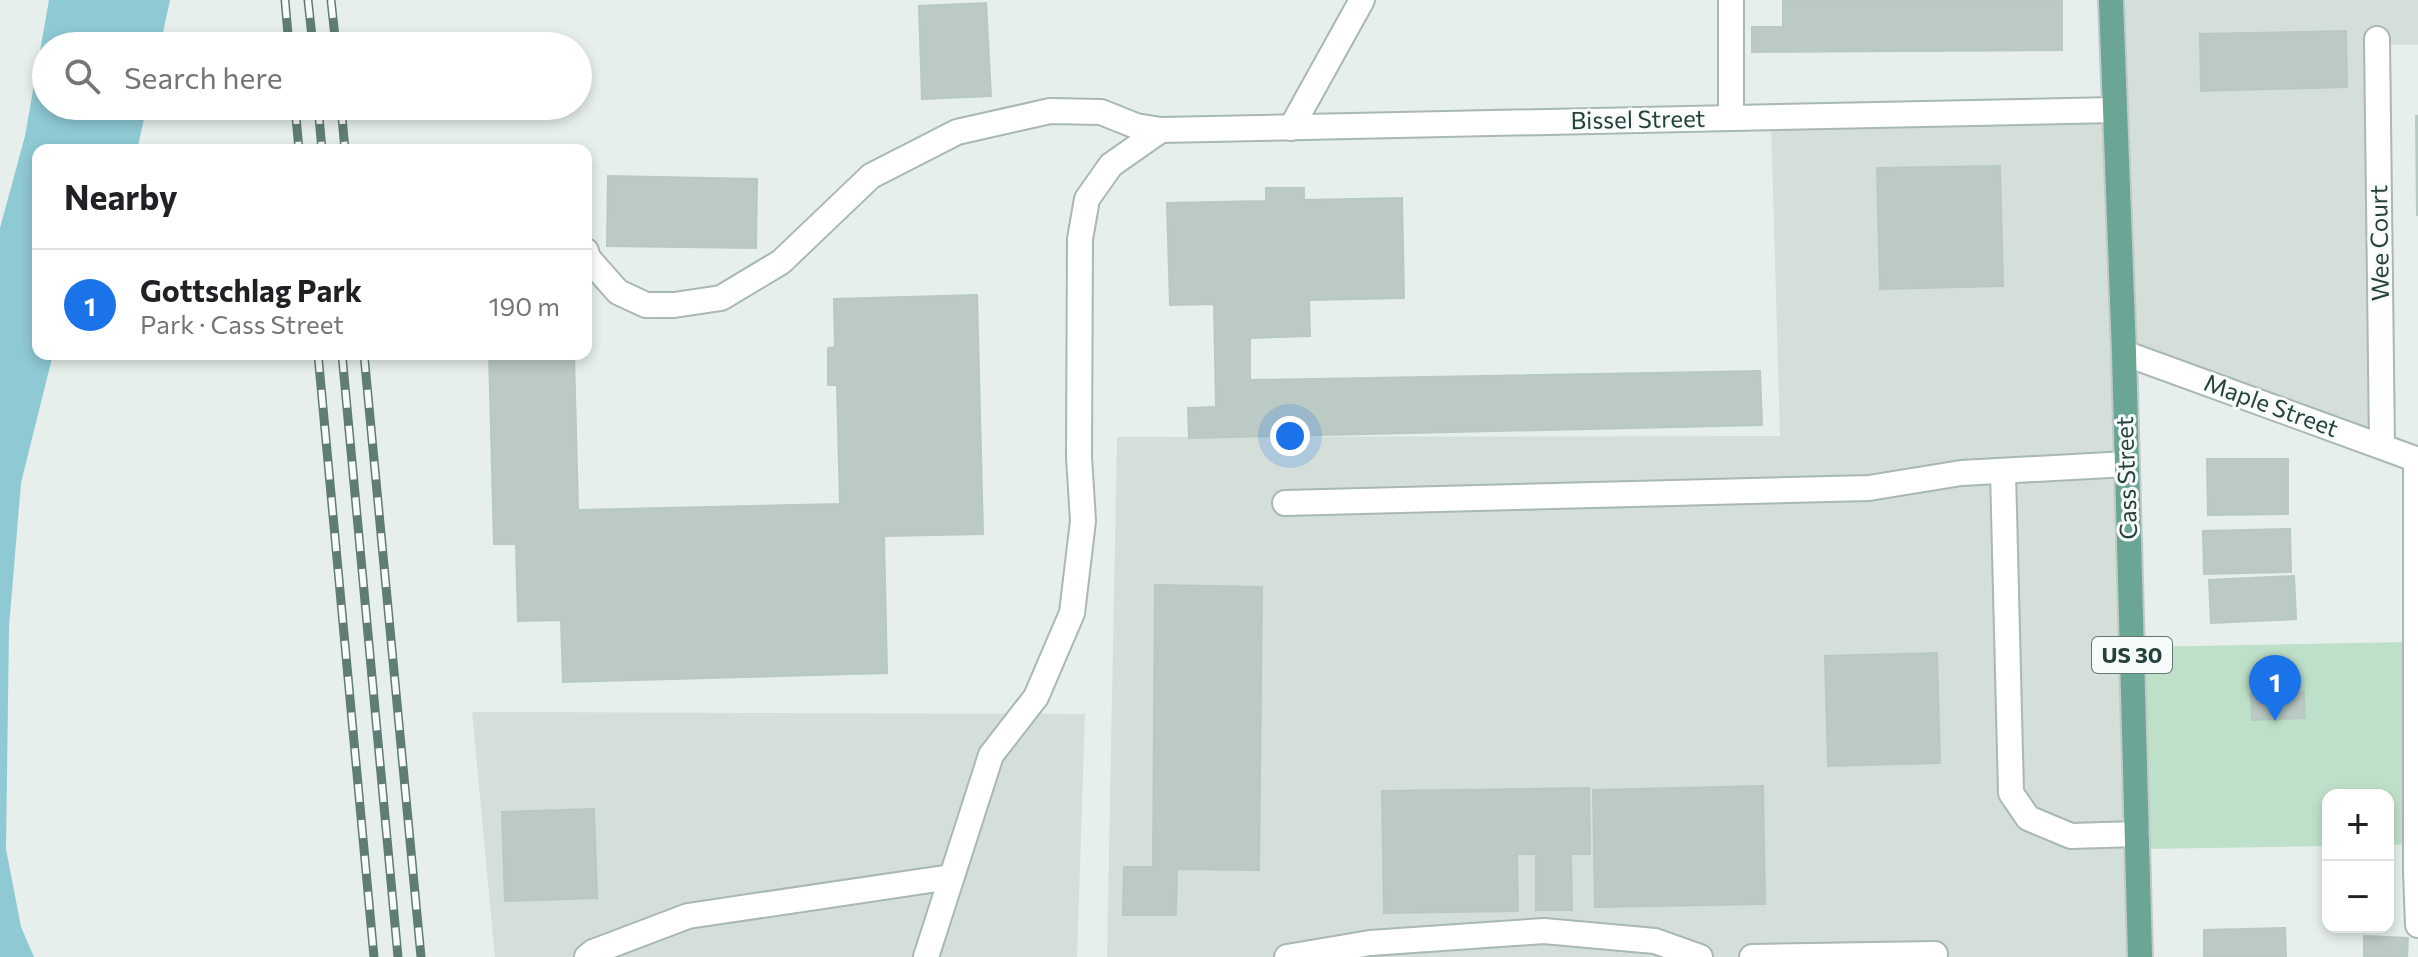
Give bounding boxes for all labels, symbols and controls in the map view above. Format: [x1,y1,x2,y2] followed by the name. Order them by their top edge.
[32,32,592,120] search box
[60,54,104,98] icon: search
[124,58,283,95] text: Search here
[1570,103,1706,134] street label: Bissel Street
[64,175,178,217] text: Nearby
[2363,184,2394,301] street label: Wee Court
[140,271,362,308] text: Gottschlag Park
[84,290,96,321] text: 1
[488,290,560,321] text: 190 m
[140,308,344,339] text: Park · Cass Street
[2200,367,2343,442] street label: Maple Street
[1270,416,1310,456] your location
[2109,416,2142,540] street label: Cass Street
[2092,637,2172,673] road number: US 30
[2249,655,2301,721] pin: 1
[2322,789,2394,933] map controls
[2322,789,2394,861] button: +
[2322,861,2394,933] button: −

